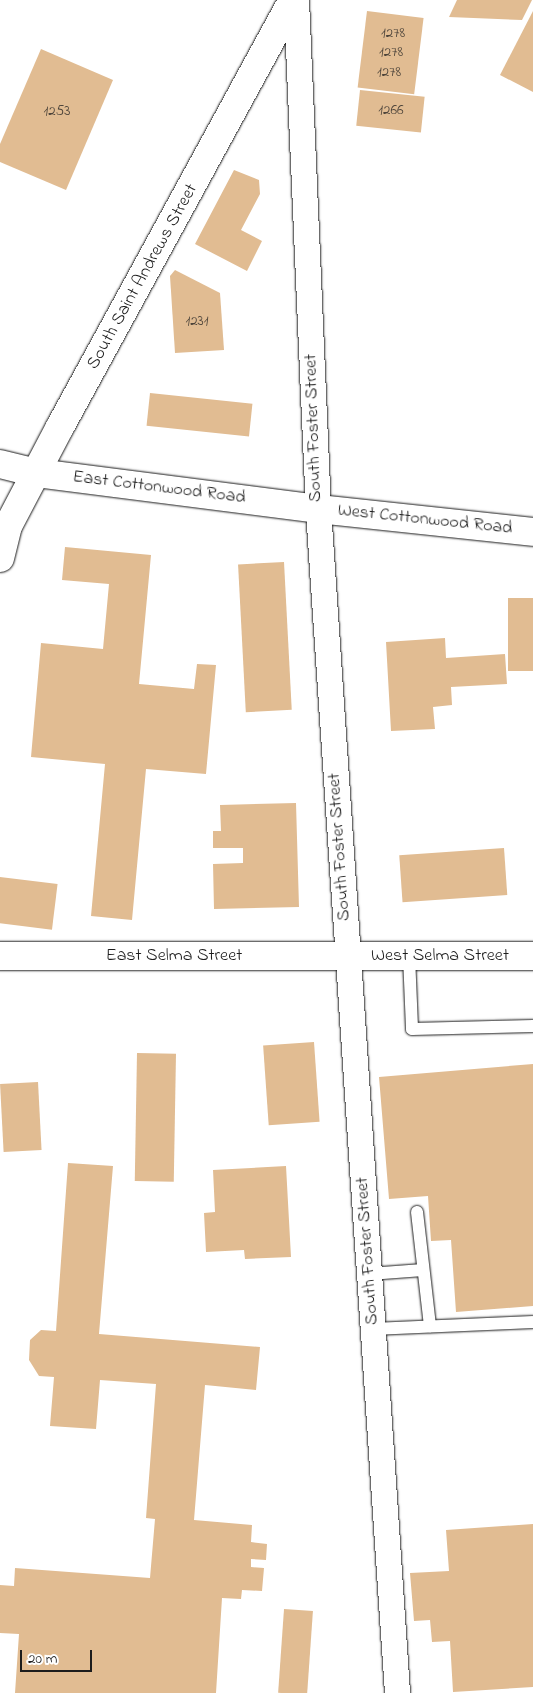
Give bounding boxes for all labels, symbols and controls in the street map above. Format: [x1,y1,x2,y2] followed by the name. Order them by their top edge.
[381,25,405,43] house number: 1278
[379,44,403,62] house number: 1278
[377,64,401,82] house number: 1278
[378,102,404,120] house number: 1266
[44,103,70,121] house number: 1253
[83,180,203,374] street label: South Saint Andrews Street
[185,313,209,331] house number: 1231
[301,353,327,503] street label: South Foster Street
[71,467,247,509] street label: East Cottonwood Road
[337,500,513,540] street label: West Cottonwood Road
[324,772,356,922] street label: South Foster Street
[106,945,242,967] street label: East Selma Street
[371,945,509,967] street label: West Selma Street
[352,1176,384,1326] street label: South Foster Street
[22,1640,95,1672] scale bar
[28,1648,57,1670] text: 20 m

